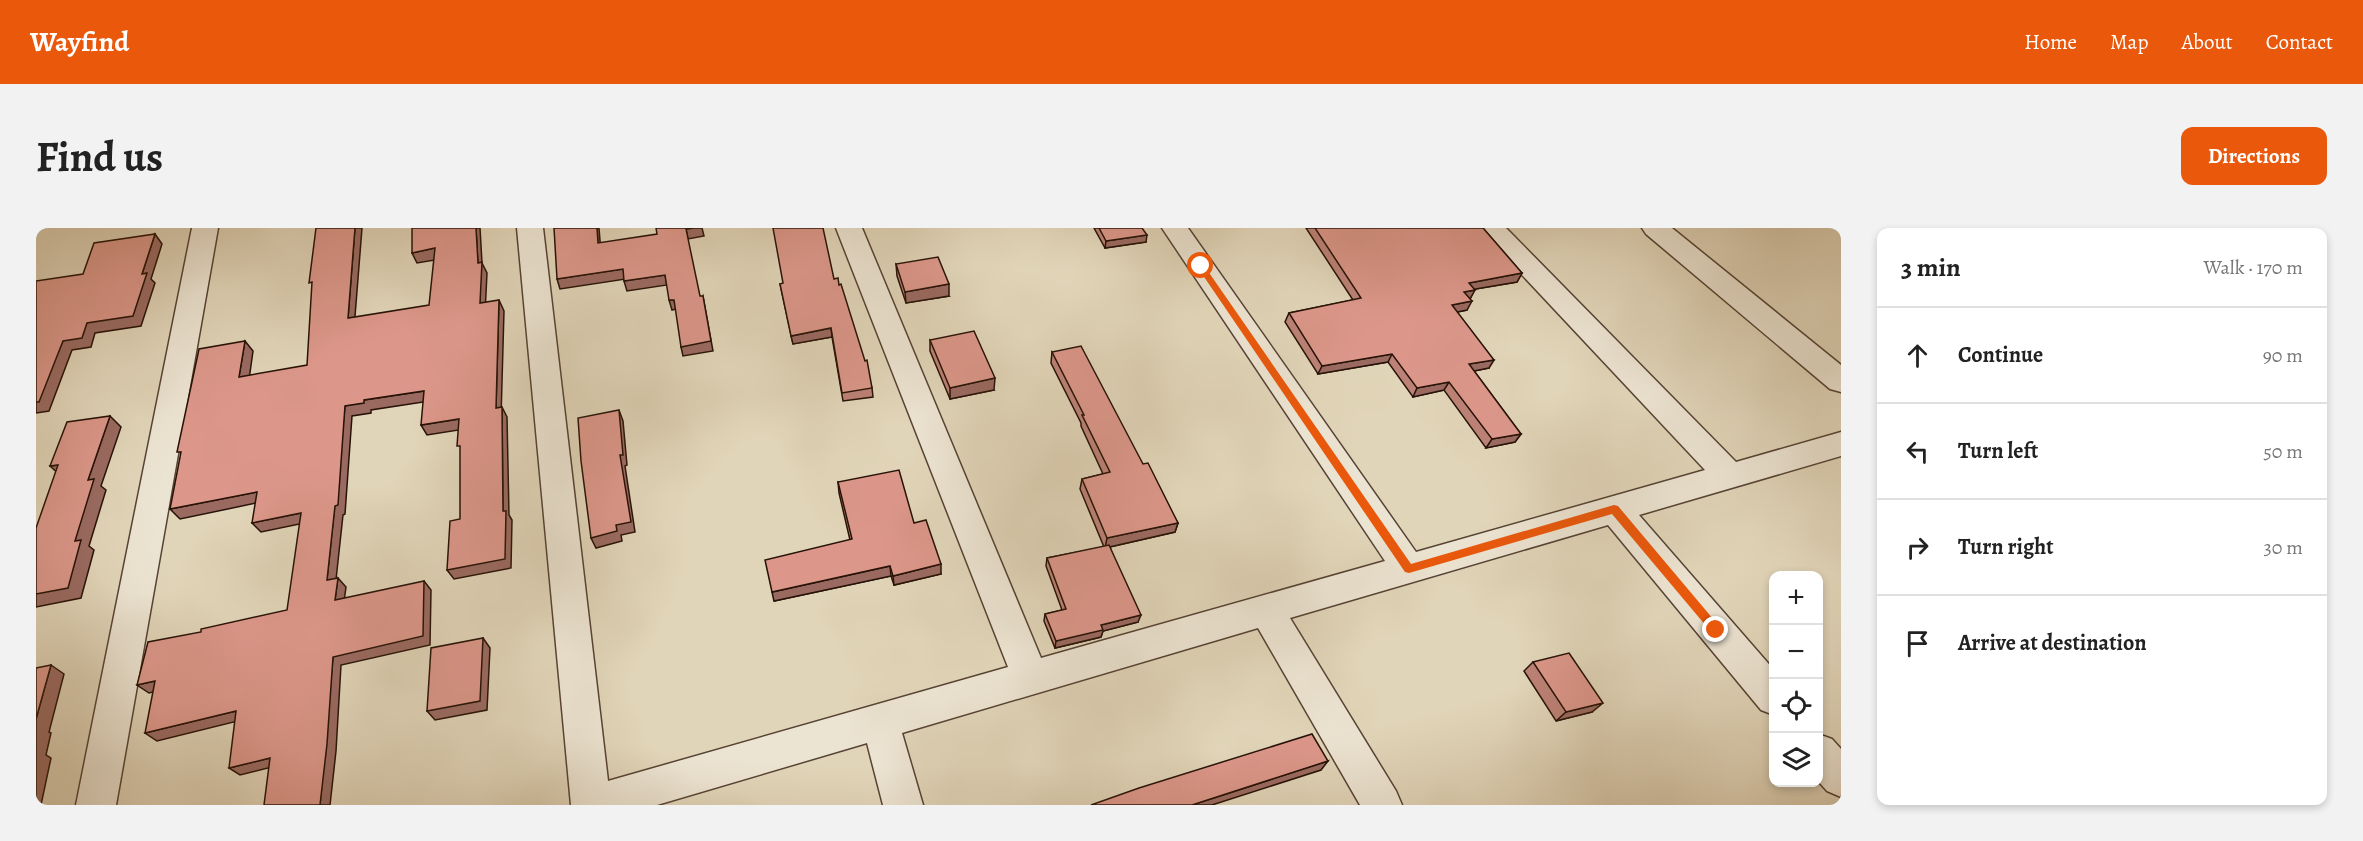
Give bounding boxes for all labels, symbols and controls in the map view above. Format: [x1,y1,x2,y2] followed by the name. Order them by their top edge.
[30,23,129,61] text: Wayfind
[2024,28,2077,56] text: Home
[2110,28,2148,56] text: Map
[2181,28,2233,56] text: About
[2266,28,2333,56] text: Contact
[2181,127,2327,185] button: Directions
[36,128,163,185] text: Find us
[1901,250,1961,285] text: 3 min
[1187,252,1213,278] route start
[2203,254,2303,281] text: Walk · 170 m
[1901,339,1934,372] icon: ahead
[1958,340,2043,370] text: Continue
[2263,342,2303,369] text: 90 m
[1901,435,1934,468] icon: left
[1958,436,2038,466] text: Turn left
[2263,438,2303,465] text: 50 m
[1901,531,1934,564] icon: right
[1958,532,2054,562] text: Turn right
[2263,534,2303,561] text: 30 m
[1769,571,1823,787] map controls
[1769,571,1823,625] button: +
[1702,616,1728,642] route end
[1769,625,1823,679] button: −
[1901,627,1934,660] icon: arrive
[1958,628,2147,658] text: Arrive at destination
[1769,679,1823,733] button: locate
[1769,733,1823,787] button: layers

